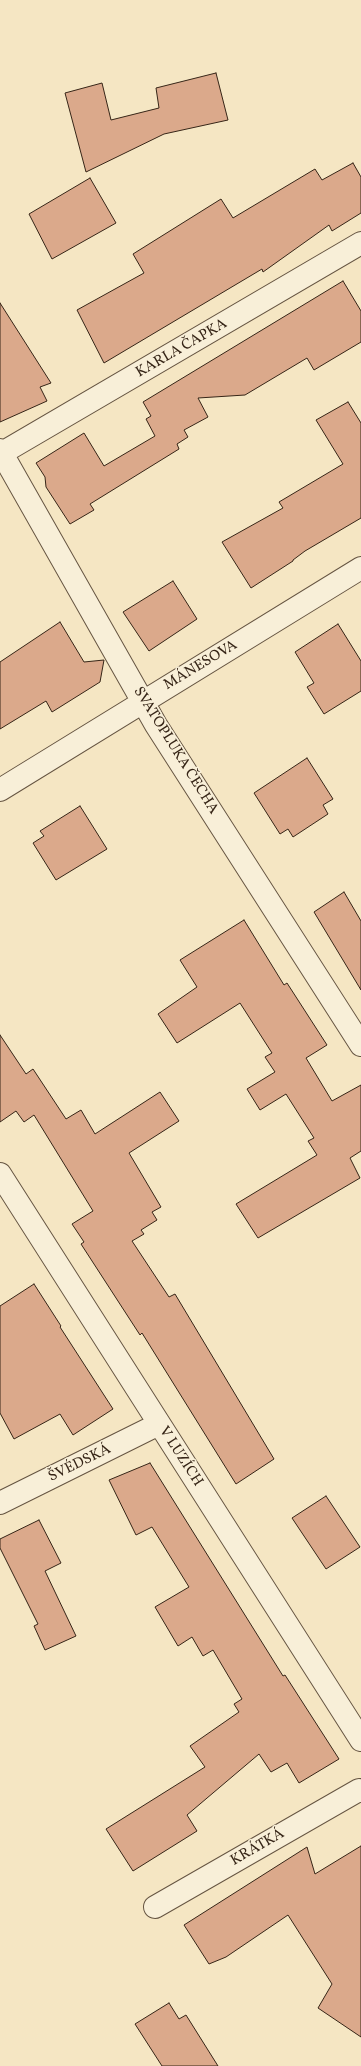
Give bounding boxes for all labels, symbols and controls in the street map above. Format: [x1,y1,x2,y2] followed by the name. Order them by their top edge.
[133,316,231,382] street label: KARLA ČAPKA
[161,637,241,695] street label: MÁNESOVA
[128,684,222,818] street label: SVATOPLUKA ČECHA
[154,1424,206,1490] street label: V LUZÍCH
[46,1441,114,1487] street label: ŠVÉDSKÁ
[228,1825,288,1871] street label: KRÁTKÁ

